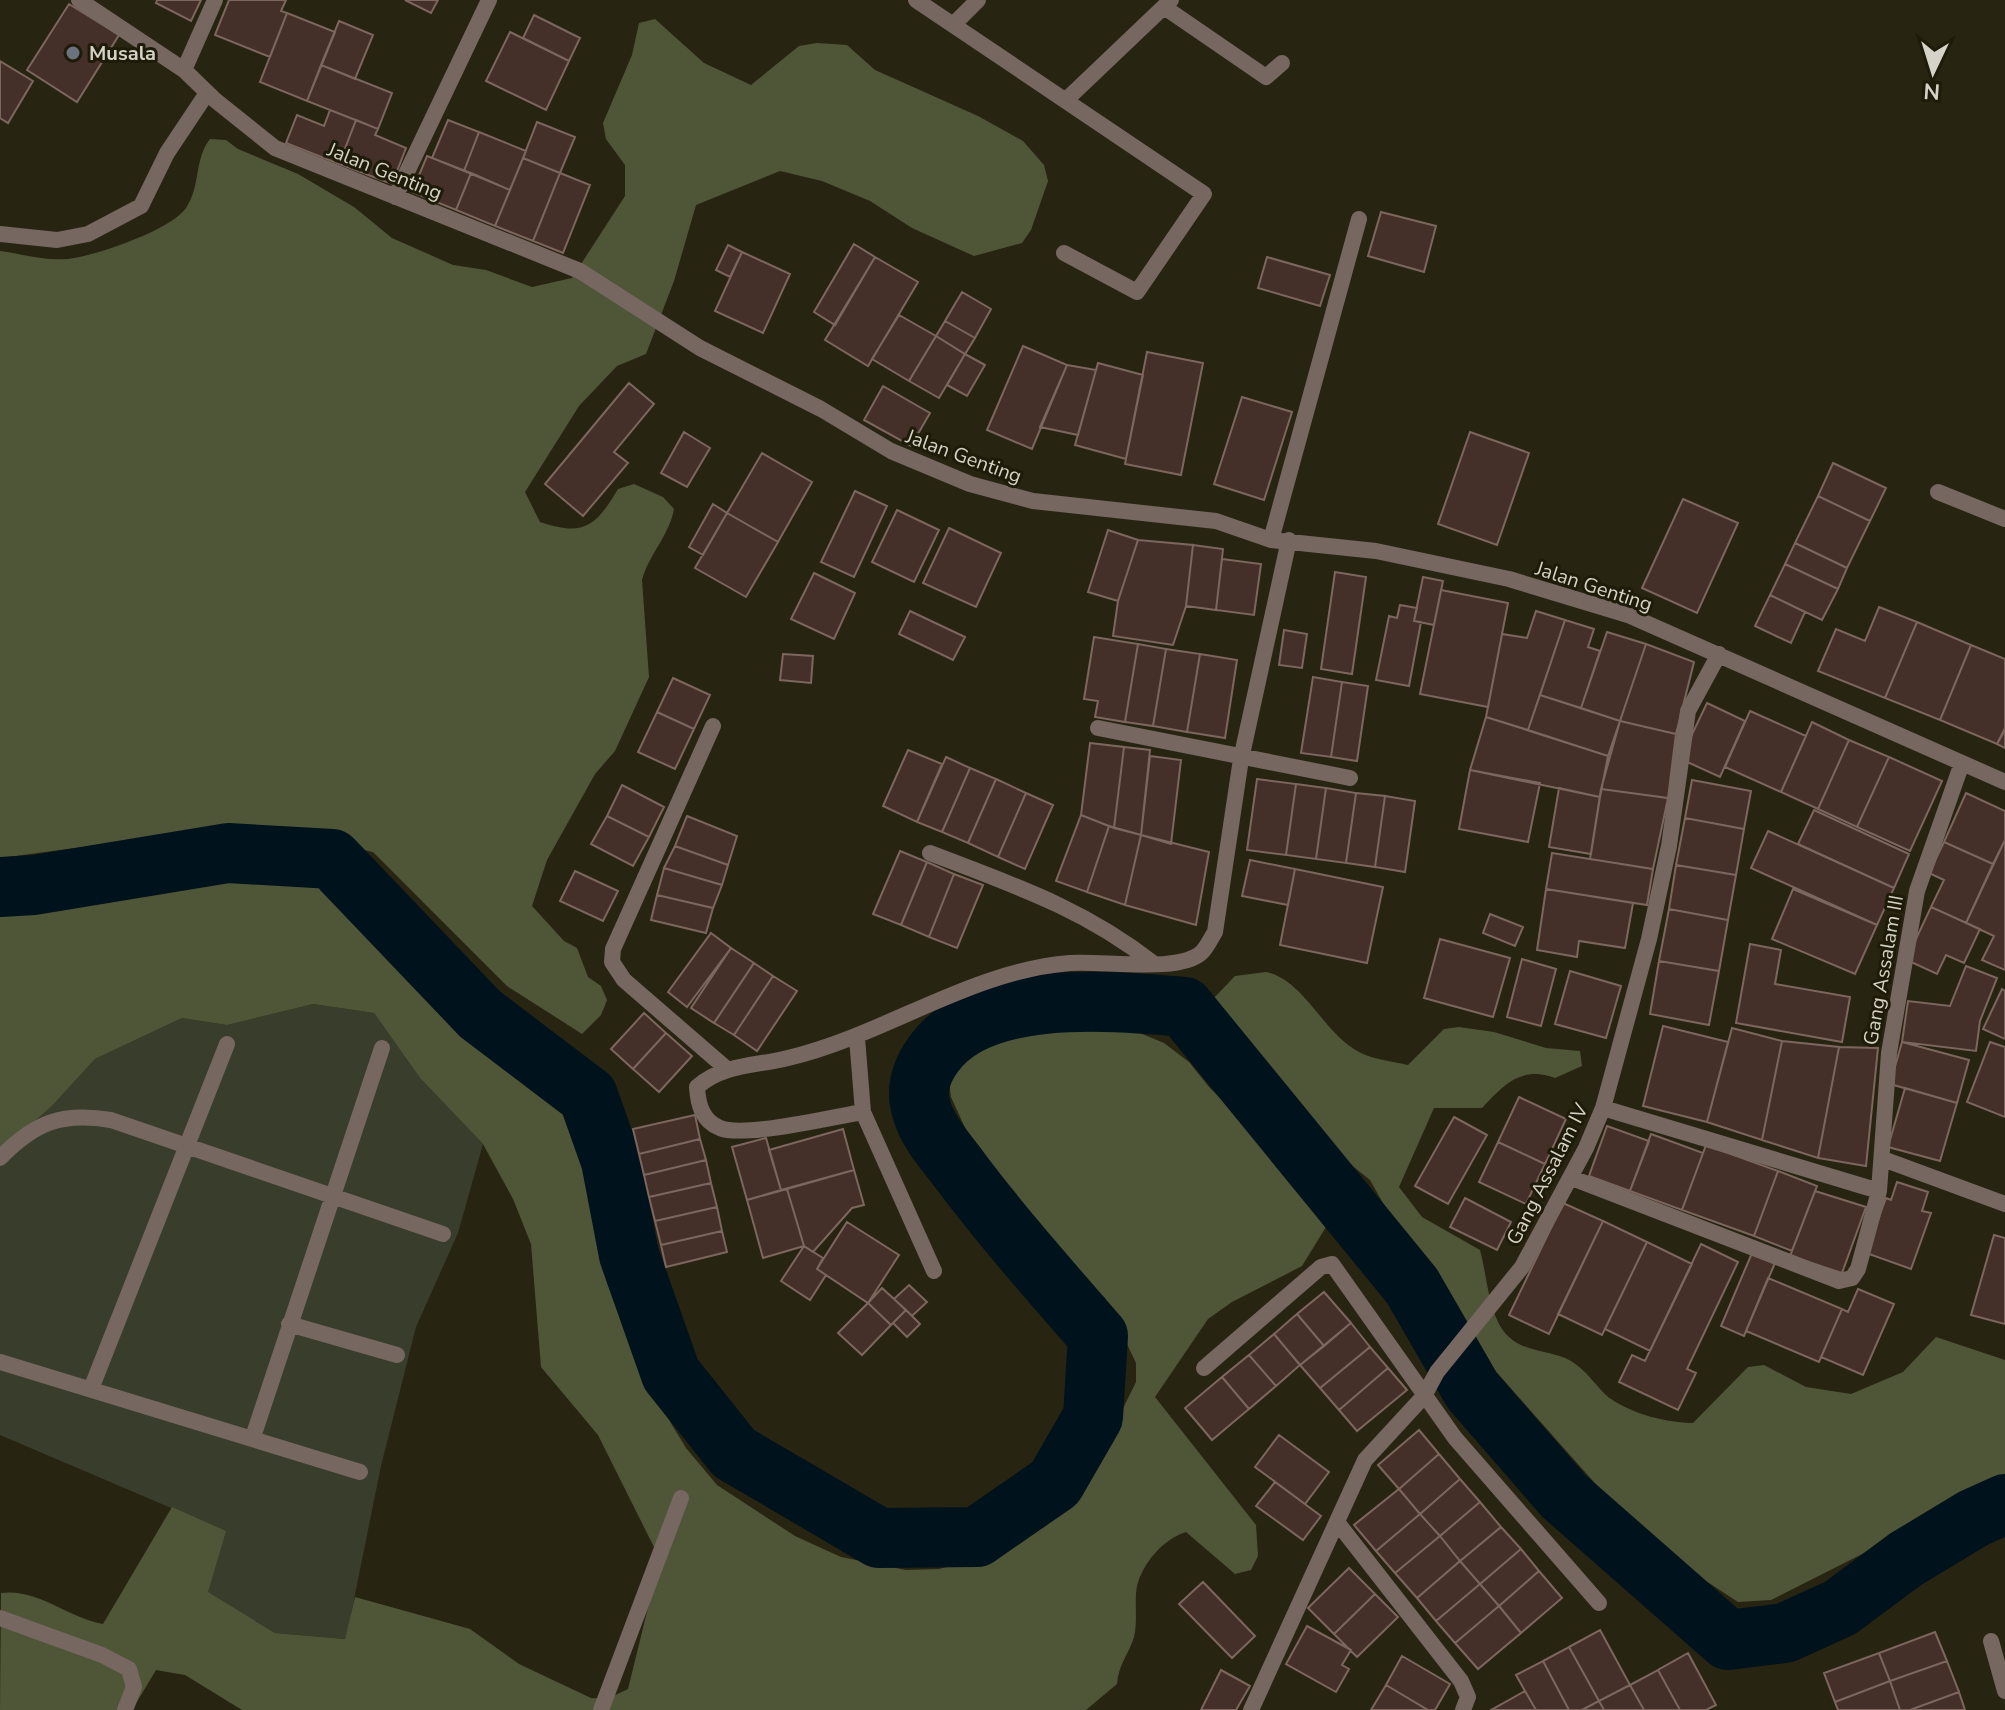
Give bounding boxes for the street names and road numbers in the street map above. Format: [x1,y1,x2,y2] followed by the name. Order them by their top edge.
[323,136,446,207] street label: Jalan Genting
[901,423,1025,490] street label: Jalan Genting
[1531,555,1656,618] street label: Jalan Genting
[1857,893,1910,1047] street label: Gang Assalam III
[1500,1099,1595,1250] street label: Gang Assalam IV

